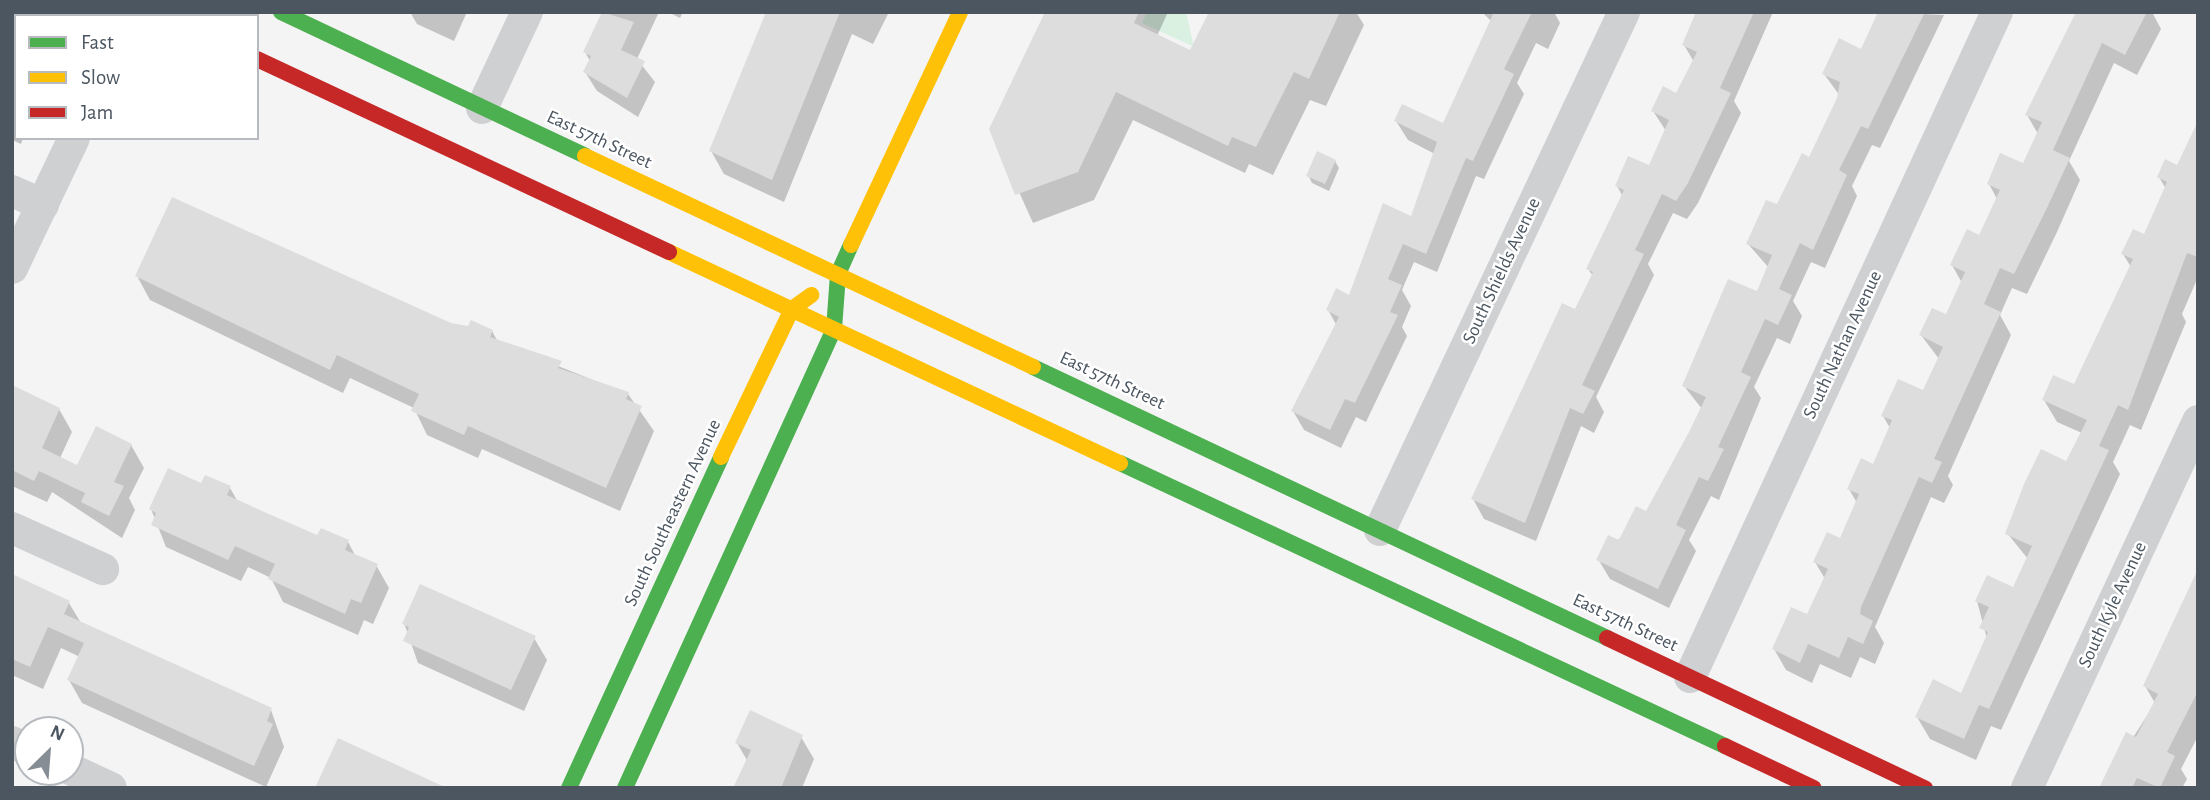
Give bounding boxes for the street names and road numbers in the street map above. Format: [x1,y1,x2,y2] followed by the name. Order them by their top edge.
[543,106,655,174] street label: East 57th Street
[1458,194,1546,348] street label: South Shields Avenue
[1799,267,1887,423] street label: South Nathan Avenue
[1056,347,1168,415] street label: East 57th Street
[620,416,726,610] street label: South Southeastern Avenue
[2074,538,2152,672] street label: South Kyle Avenue
[1569,589,1681,657] street label: East 57th Street

